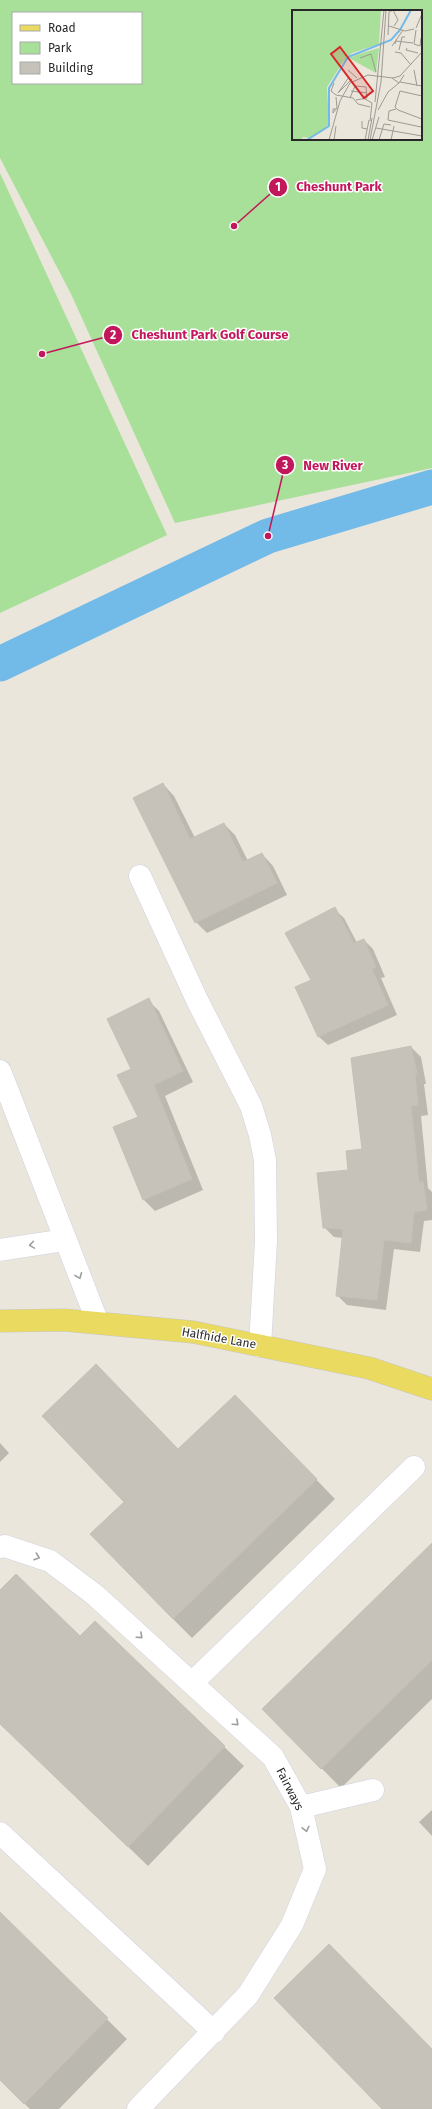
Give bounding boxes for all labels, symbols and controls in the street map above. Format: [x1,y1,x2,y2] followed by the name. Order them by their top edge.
[292,10,422,140] inset map
[12,12,142,84] legend
[48,21,76,35] text: Road
[48,41,72,55] text: Park
[48,61,94,75] text: Building
[268,174,390,199] callout: Cheshunt Park
[296,179,383,194] text: Cheshunt Park
[275,180,281,194] text: 1
[103,322,296,347] callout: Cheshunt Park Golf Course
[132,327,288,342] text: Cheshunt Park Golf Course
[110,328,116,342] text: 2
[275,453,370,478] callout: New River
[281,458,288,472] text: 3
[303,458,363,473] text: New River
[29,1240,35,1249] one-way arrow
[74,1272,82,1280] one-way arrow
[181,1325,257,1351] street label: Halfhide Lane
[34,1552,41,1561] one-way arrow
[135,1631,142,1638] one-way arrow
[231,1718,238,1725] one-way arrow
[273,1765,307,1813] street label: Fairways
[302,1825,310,1832] one-way arrow

